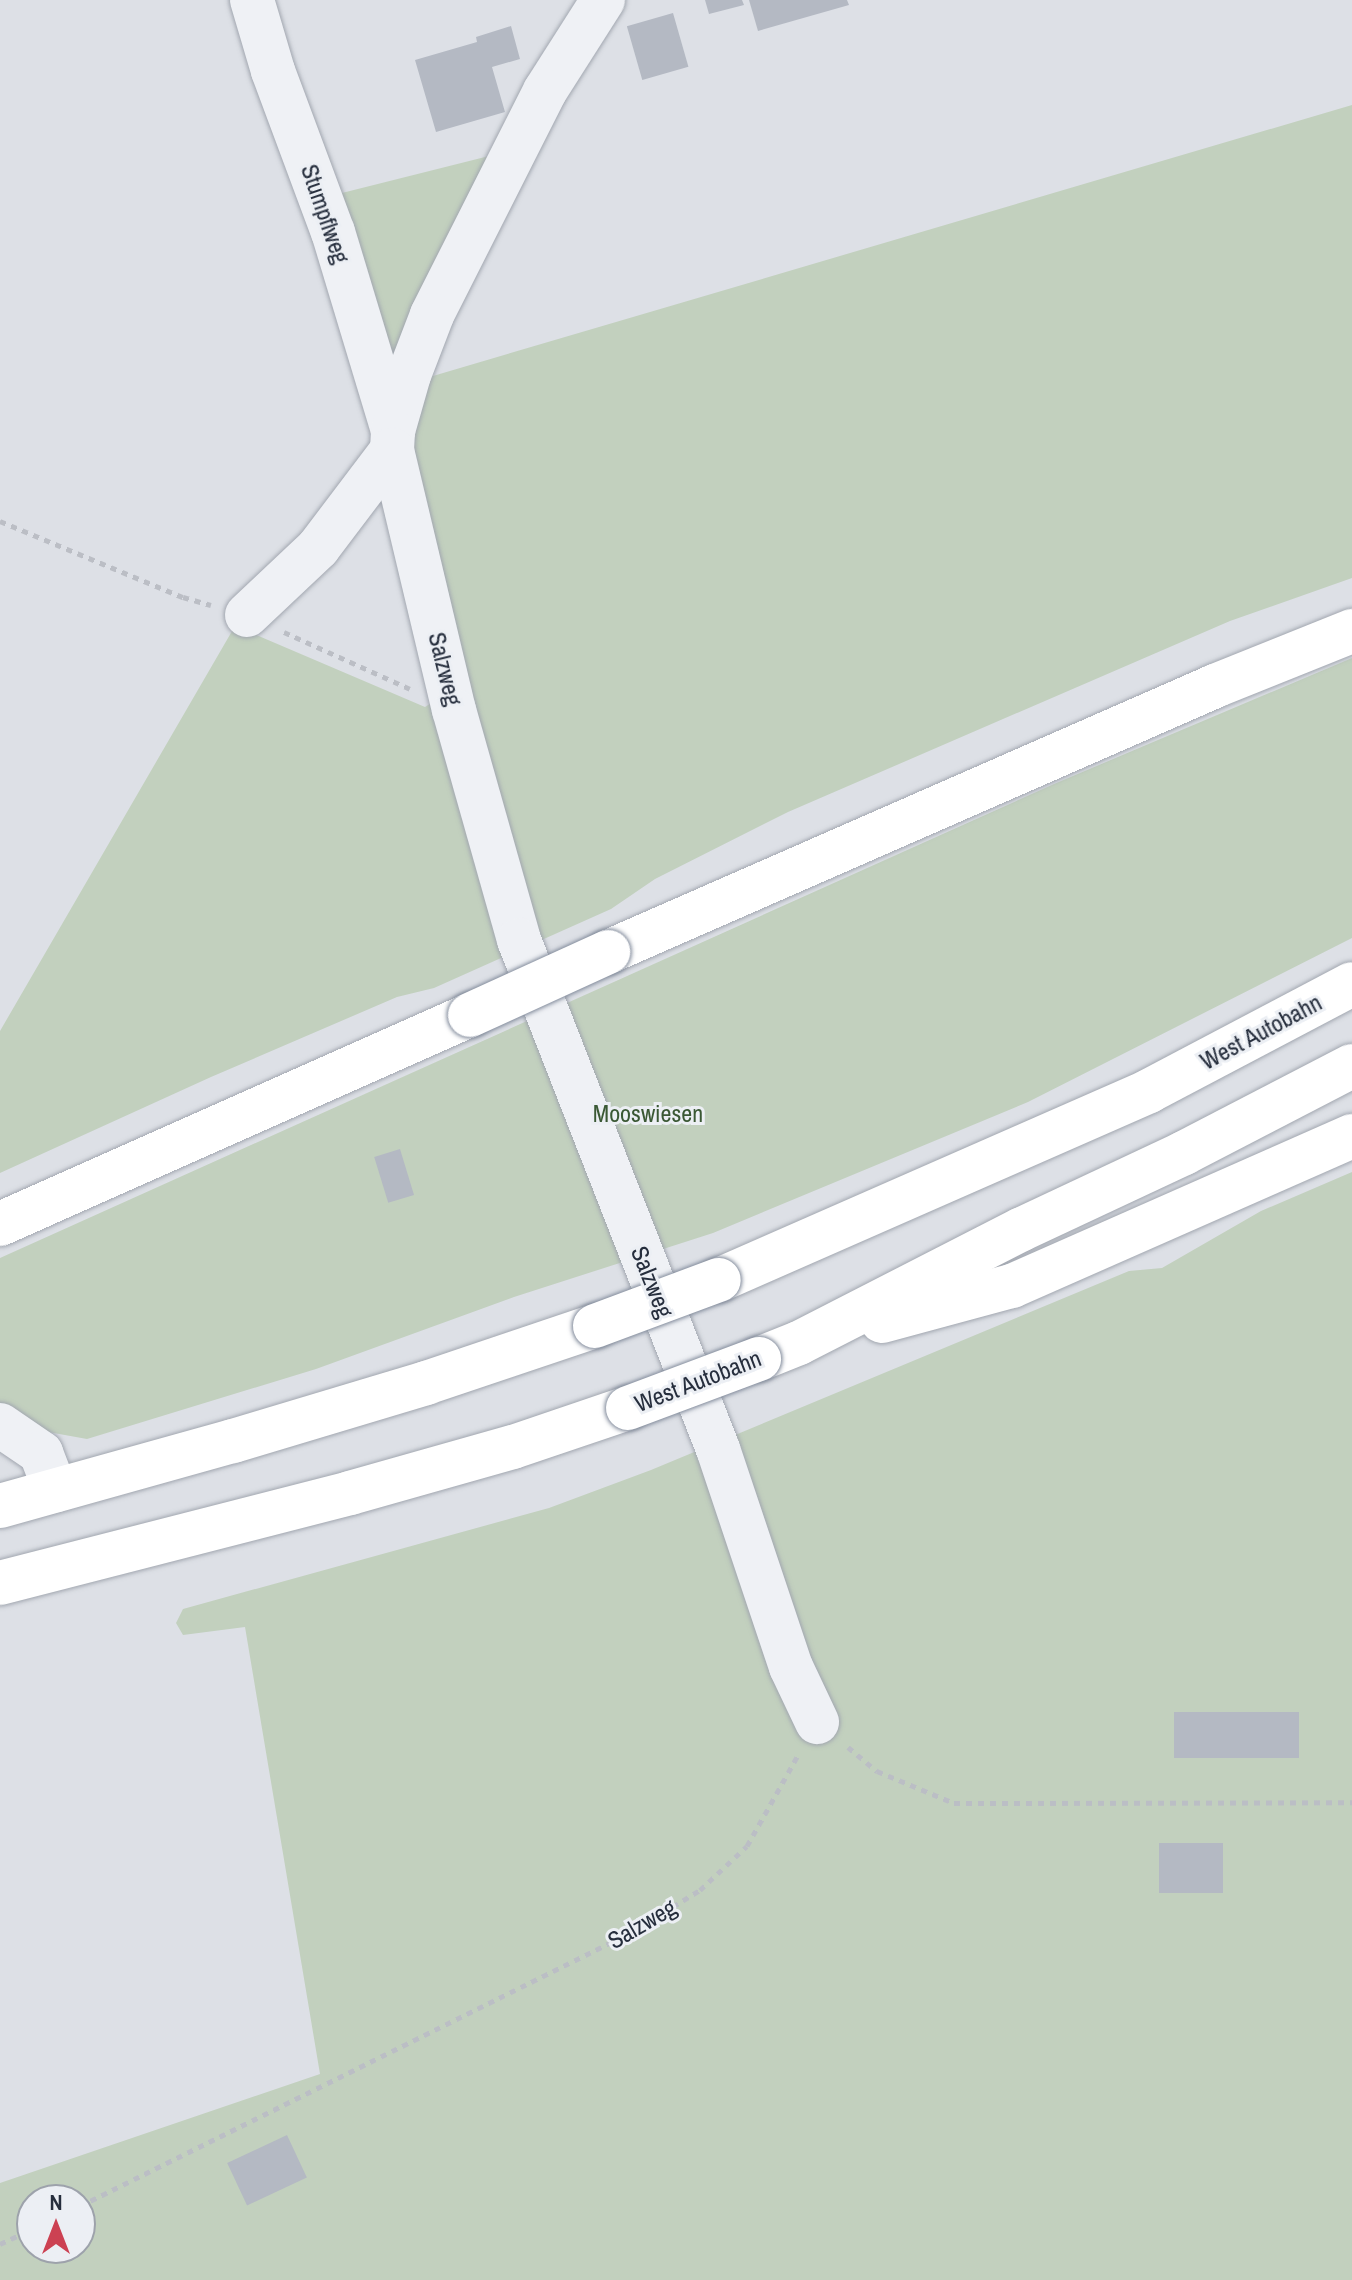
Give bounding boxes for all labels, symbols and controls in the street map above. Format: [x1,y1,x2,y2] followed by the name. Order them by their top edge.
[295,161,355,267] street label: Stumpflweg
[422,629,468,709] street label: Salzweg
[1195,988,1327,1076] street label: West Autobahn
[593,1100,703,1128] park label: Mooswiesen
[625,1242,679,1322] street label: Salzweg
[630,1344,766,1418] street label: West Autobahn
[603,1893,681,1955] street label: Salzweg
[16,2184,96,2264] north arrow
[49,2187,63,2217] text: N

